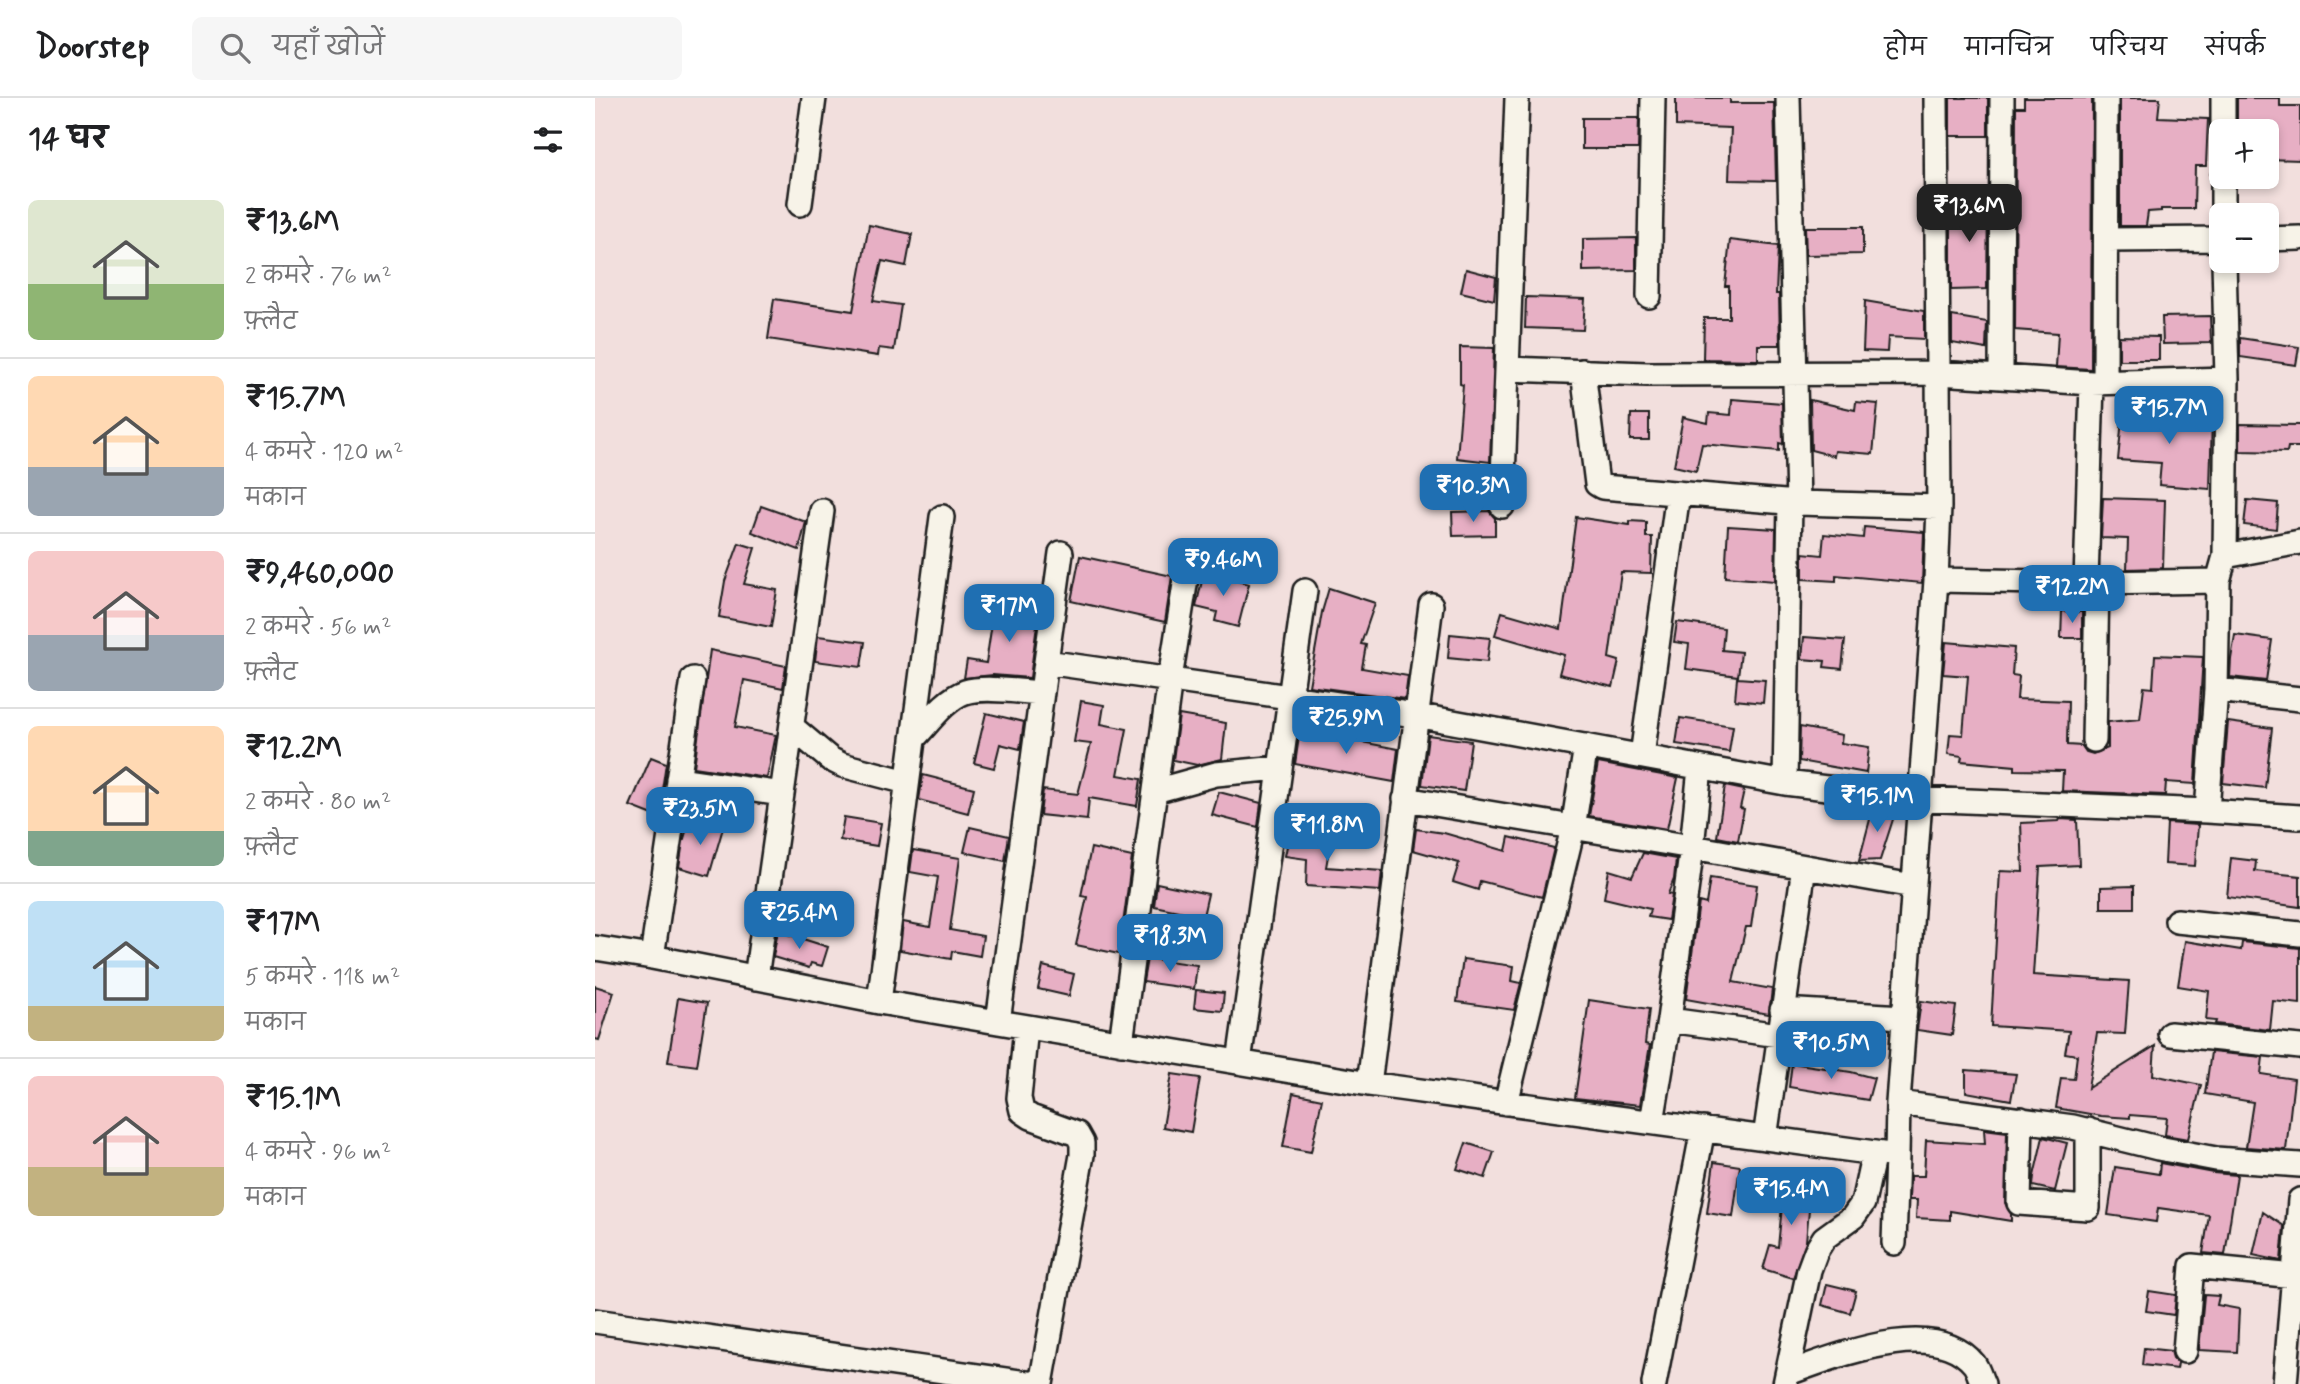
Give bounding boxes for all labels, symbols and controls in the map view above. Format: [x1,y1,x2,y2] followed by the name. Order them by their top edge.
[192,17,682,80] search box
[35,26,150,70] text: Doorstep
[216,29,254,67] icon: search
[272,31,385,65] text: यहाँ खोजें
[1884,33,1927,64] text: होम
[1965,33,2053,64] text: मानचित्र
[2091,33,2167,64] text: परिचय
[2205,33,2265,64] text: संपर्क
[2209,119,2279,273] map controls
[2209,119,2279,189] button: +
[28,120,108,159] text: 14 घर
[529,121,567,159] icon: filters
[1912,184,2026,244] pin: ₹13.6M
[1933,192,2005,222] text: ₹13.6M
[245,203,340,242] text: ₹13.6M
[2209,203,2279,273] button: −
[84,228,168,312] icon: home
[245,262,392,292] text: 2 कमरे · 76 m²
[245,308,297,338] text: फ़्लैट
[245,379,346,418] text: ₹15.7M
[2112,386,2226,446] pin: ₹15.7M
[2130,394,2208,424] text: ₹15.7M
[84,404,168,488] icon: home
[245,438,403,468] text: 4 कमरे · 120 m²
[1416,464,1530,524] pin: ₹10.3M
[1436,472,1510,502] text: ₹10.3M
[245,484,306,514] text: मकान
[1166,538,1280,598] pin: ₹9.46M
[1184,546,1262,576] text: ₹9.46M
[245,554,394,593] text: ₹9,460,000
[2015,566,2129,625] pin: ₹12.2M
[2035,573,2109,603] text: ₹12.2M
[84,579,168,663] icon: home
[968,584,1050,644] pin: ₹17M
[980,592,1038,622] text: ₹17M
[245,613,392,643] text: 2 कमरे · 56 m²
[245,659,297,689] text: फ़्लैट
[1289,696,1403,756] pin: ₹25.9M
[1308,704,1384,734] text: ₹25.9M
[245,729,342,768] text: ₹12.2M
[84,754,168,838] icon: home
[1820,774,1934,834] pin: ₹15.1M
[1840,782,1914,812] text: ₹15.1M
[245,788,391,818] text: 2 कमरे · 80 m²
[643,788,757,847] pin: ₹23.5M
[662,795,738,825] text: ₹23.5M
[1270,804,1384,863] pin: ₹11.8M
[1290,811,1364,841] text: ₹11.8M
[245,834,297,864] text: फ़्लैट
[742,892,856,951] pin: ₹25.4M
[760,899,838,929] text: ₹25.4M
[245,904,320,943] text: ₹17M
[1113,914,1227,974] pin: ₹18.3M
[1133,922,1207,952] text: ₹18.3M
[84,929,168,1013] icon: home
[245,963,400,993] text: 5 कमरे · 118 m²
[245,1009,306,1039] text: मकान
[1774,1021,1888,1081] pin: ₹10.5M
[1792,1029,1870,1059] text: ₹10.5M
[245,1079,341,1118] text: ₹15.1M
[84,1104,168,1188] icon: home
[245,1138,391,1168] text: 4 कमरे · 96 m²
[1734,1168,1848,1227] pin: ₹15.4M
[1753,1175,1829,1205] text: ₹15.4M
[245,1184,306,1214] text: मकान

